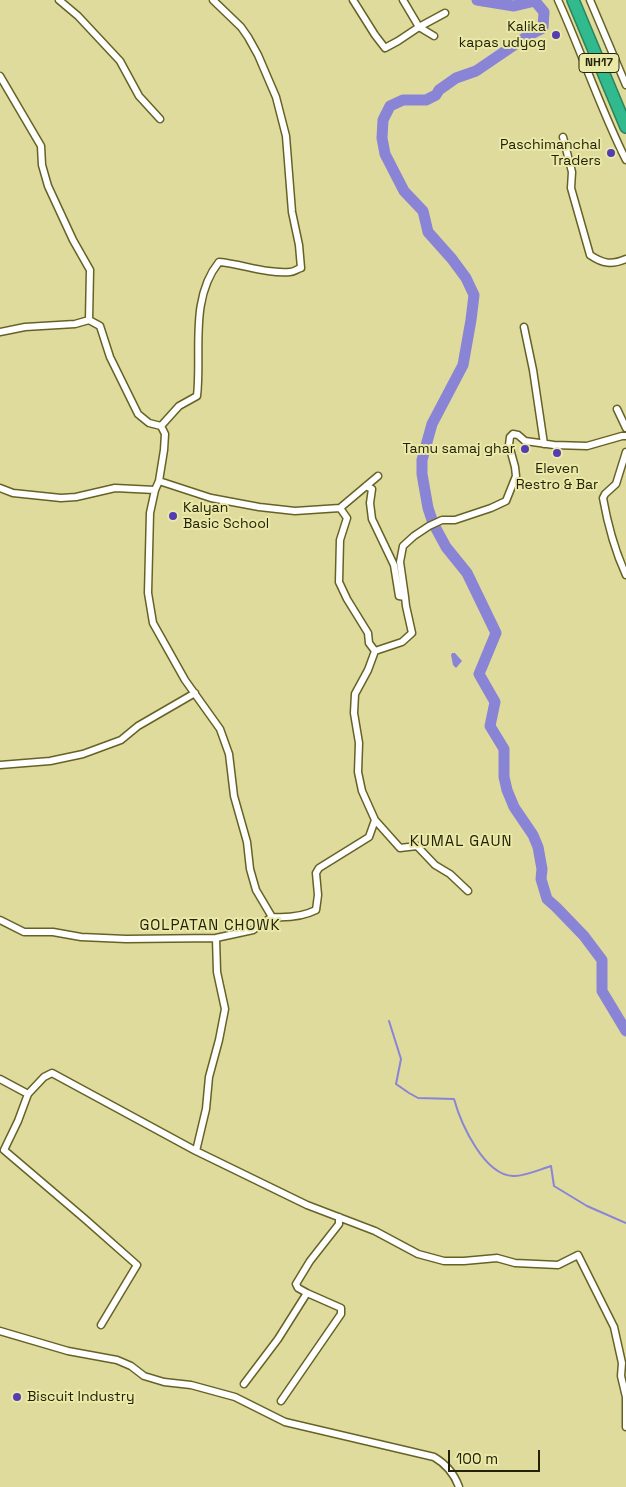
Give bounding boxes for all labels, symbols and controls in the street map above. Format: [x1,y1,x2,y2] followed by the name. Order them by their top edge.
[459,19,546,52] place label: Kalika kapas udyog
[550,29,562,41] marker: Kalika kapas udyog
[579,54,619,72] road number: NH17
[500,137,601,170] place label: Paschimanchal Traders
[605,147,617,159] marker: Paschimanchal Traders
[402,441,515,457] place label: Tamu samaj ghar
[519,443,531,455] marker: Tamu samaj ghar
[551,447,563,459] marker: Eleven Restro & Bar
[516,461,598,494] place label: Eleven Restro & Bar
[183,500,269,532] place label: Kalyan Basic School
[167,510,179,522] marker: Kalyan Basic School
[408,833,514,851] district label: KUMAL GAUN
[138,917,282,935] district label: GOLPATAN CHOWK
[27,1389,135,1405] place label: Biscuit Industry
[11,1391,23,1403] marker: Biscuit Industry
[451,1440,544,1472] scale bar
[456,1449,498,1468] text: 100 m

